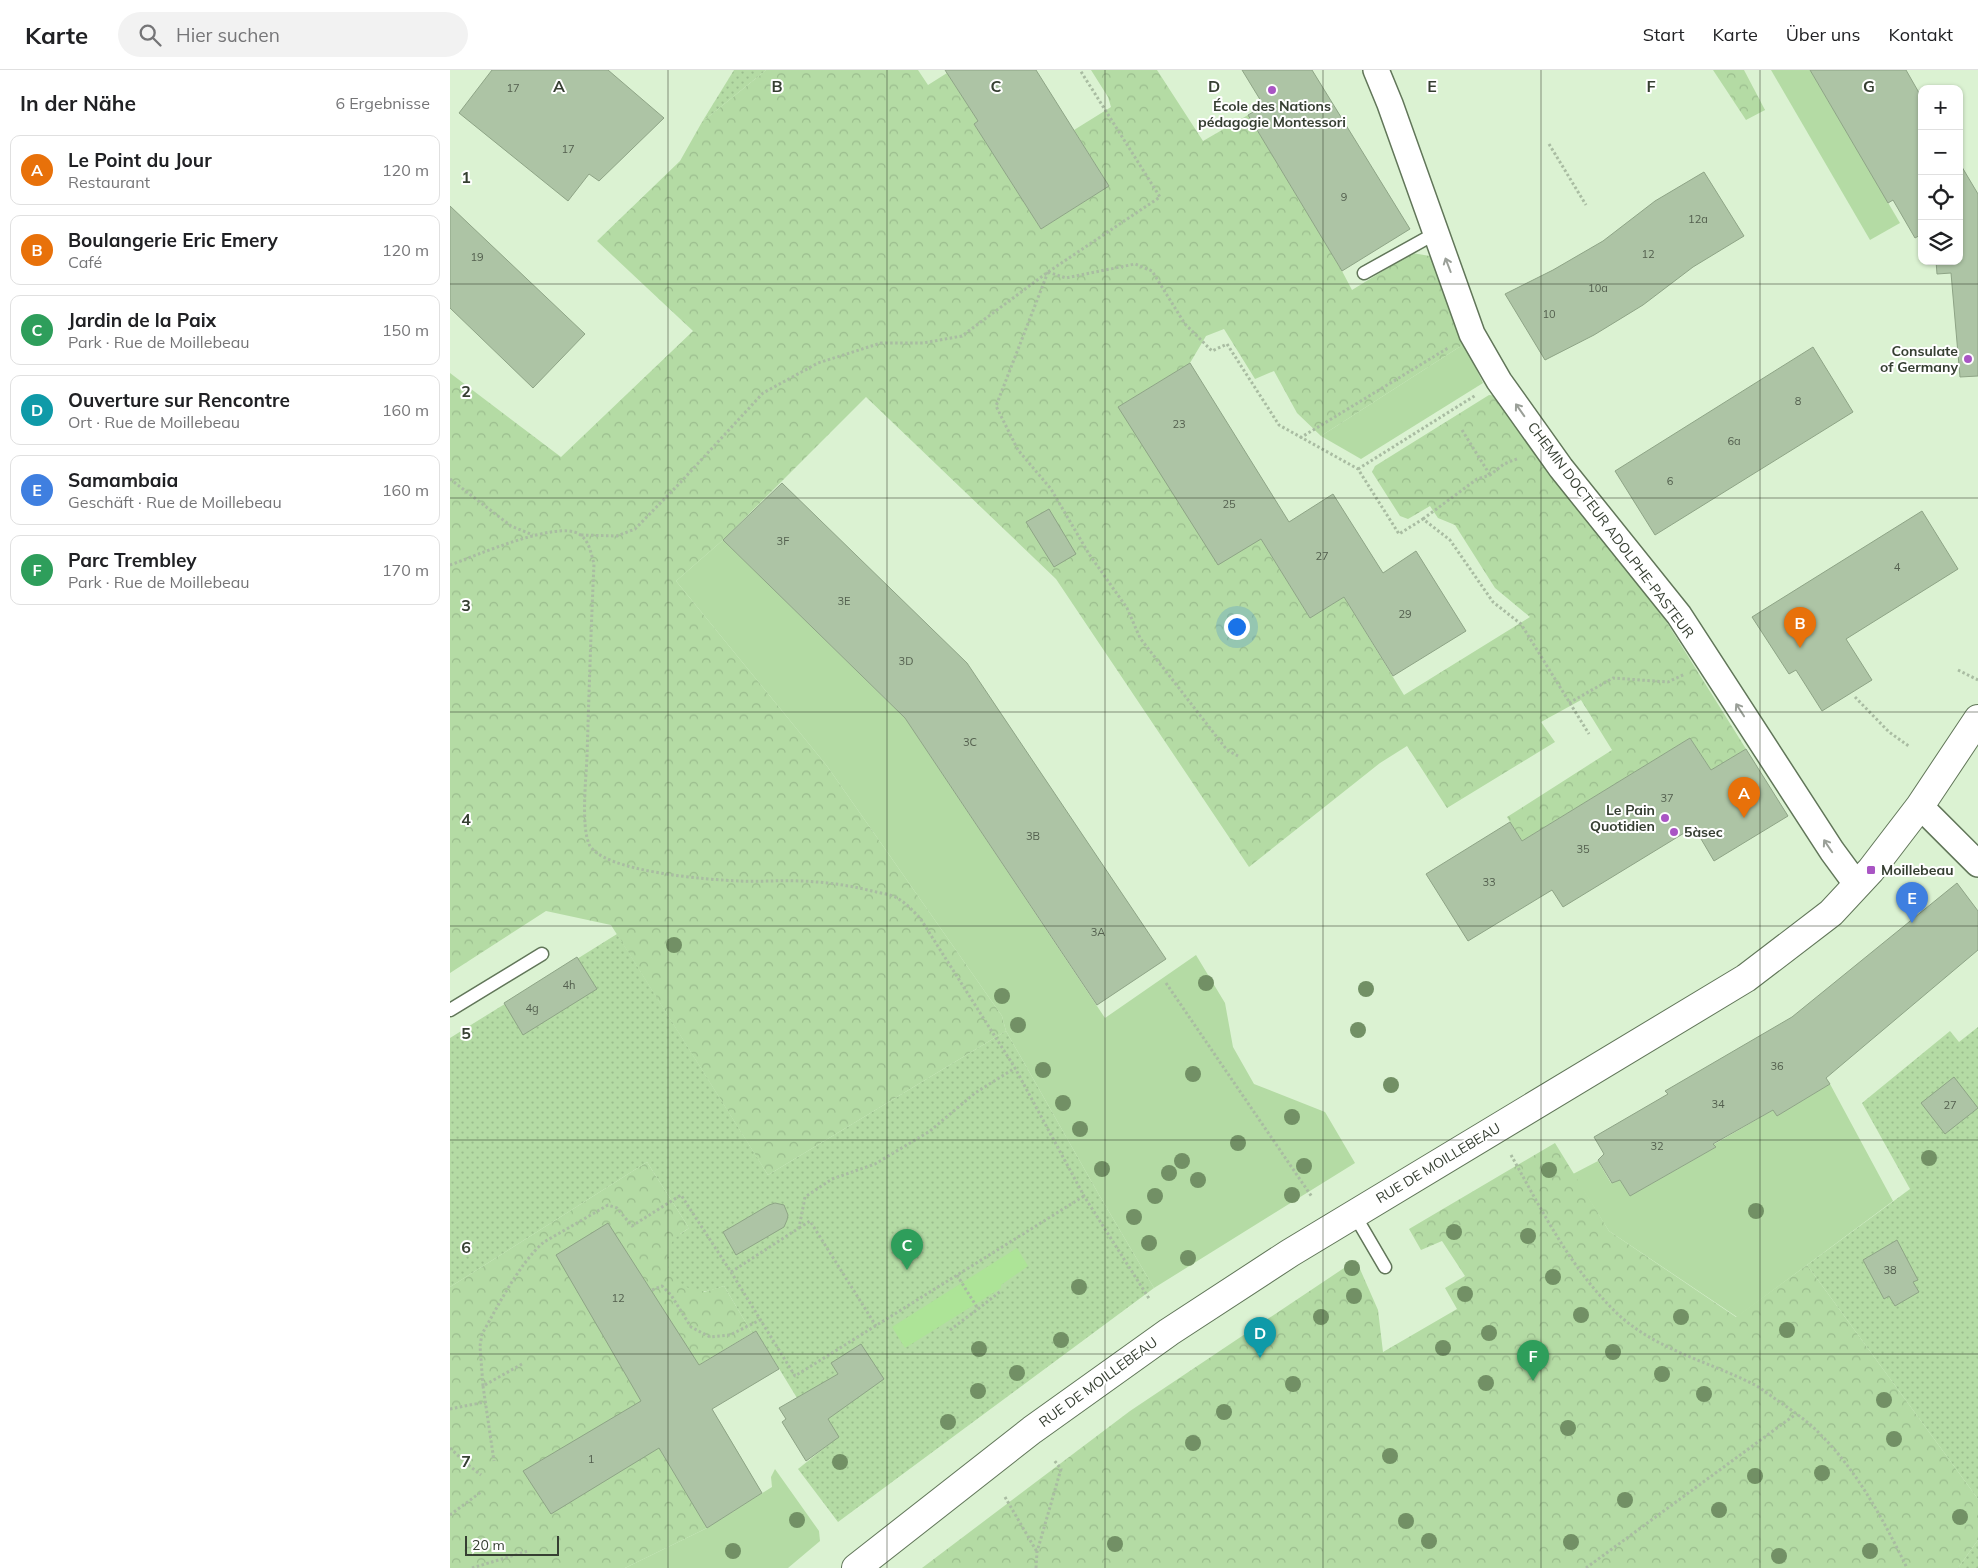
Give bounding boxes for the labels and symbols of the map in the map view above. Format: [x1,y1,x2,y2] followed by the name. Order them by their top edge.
[553,76,565,96] text: A
[771,76,783,96] text: B
[991,76,1002,96] text: C
[1208,76,1220,96] text: D
[1427,76,1437,96] text: E
[1646,76,1656,96] text: F
[1863,76,1875,96] text: G
[506,81,520,95] house number: 17
[1266,84,1278,96] marker: École des Nations pédagogie Montessori
[1198,97,1346,131] place label: École des Nations pédagogie Montessori
[561,142,575,156] house number: 17
[461,167,471,187] text: 1
[1341,190,1347,204] house number: 9
[1688,212,1708,226] house number: 12a
[1641,247,1655,261] house number: 12
[470,250,484,264] house number: 19
[1443,258,1452,273] one-way arrow
[1588,281,1608,295] house number: 10a
[1542,307,1556,321] house number: 10
[1880,342,1958,376] place label: Consulate of Germany
[1962,353,1974,365] marker: Consulate of Germany
[461,381,471,401] text: 2
[1795,394,1802,408] house number: 8
[1515,403,1525,417] one-way arrow
[1172,417,1186,431] house number: 23
[1524,418,1698,642] street label: CHEMIN DOCTEUR ADOLPHE-PASTEUR
[1727,434,1741,448] house number: 6a
[1667,474,1674,488] house number: 6
[1222,497,1236,511] house number: 25
[777,534,789,548] house number: 3F
[1315,549,1329,563] house number: 27
[1894,560,1901,574] house number: 4
[837,594,851,608] house number: 3E
[461,595,471,615] text: 3
[1398,607,1412,621] house number: 29
[1784,607,1816,648] pin: B
[1224,614,1250,640] your location
[899,654,913,668] house number: 3D
[1735,703,1745,717] one-way arrow
[963,735,977,749] house number: 3C
[1728,777,1760,818] pin: A
[1660,791,1674,805] house number: 37
[1590,801,1655,835] place label: Le Pain Quotidien
[461,809,471,829] text: 4
[1659,812,1671,824] marker: Le Pain Quotidien
[1684,823,1723,841] place label: 5àsec
[1668,826,1680,838] marker: 5àsec
[1026,829,1040,843] house number: 3B
[1823,839,1834,853] one-way arrow
[1576,842,1590,856] house number: 35
[1881,861,1953,879] place label: Moillebeau
[1865,864,1877,876] marker: Moillebeau
[1482,875,1496,889] house number: 33
[1896,882,1928,923] pin: E
[1091,925,1105,939] house number: 3A
[562,978,576,992] house number: 4h
[525,1001,539,1015] house number: 4g
[461,1023,471,1043] text: 5
[1770,1059,1784,1073] house number: 36
[1711,1097,1725,1111] house number: 34
[1943,1098,1957,1112] house number: 27
[1372,1119,1504,1207] street label: RUE DE MOILLEBEAU
[1650,1139,1664,1153] house number: 32
[891,1229,923,1270] pin: C
[461,1237,471,1257] text: 6
[1883,1263,1897,1277] house number: 38
[611,1291,625,1305] house number: 12
[1244,1317,1276,1358] pin: D
[1035,1333,1161,1431] street label: RUE DE MOILLEBEAU
[1517,1340,1549,1381] pin: F
[461,1451,471,1471] text: 7
[588,1452,594,1466] house number: 1
[465,1533,559,1556] scale bar

